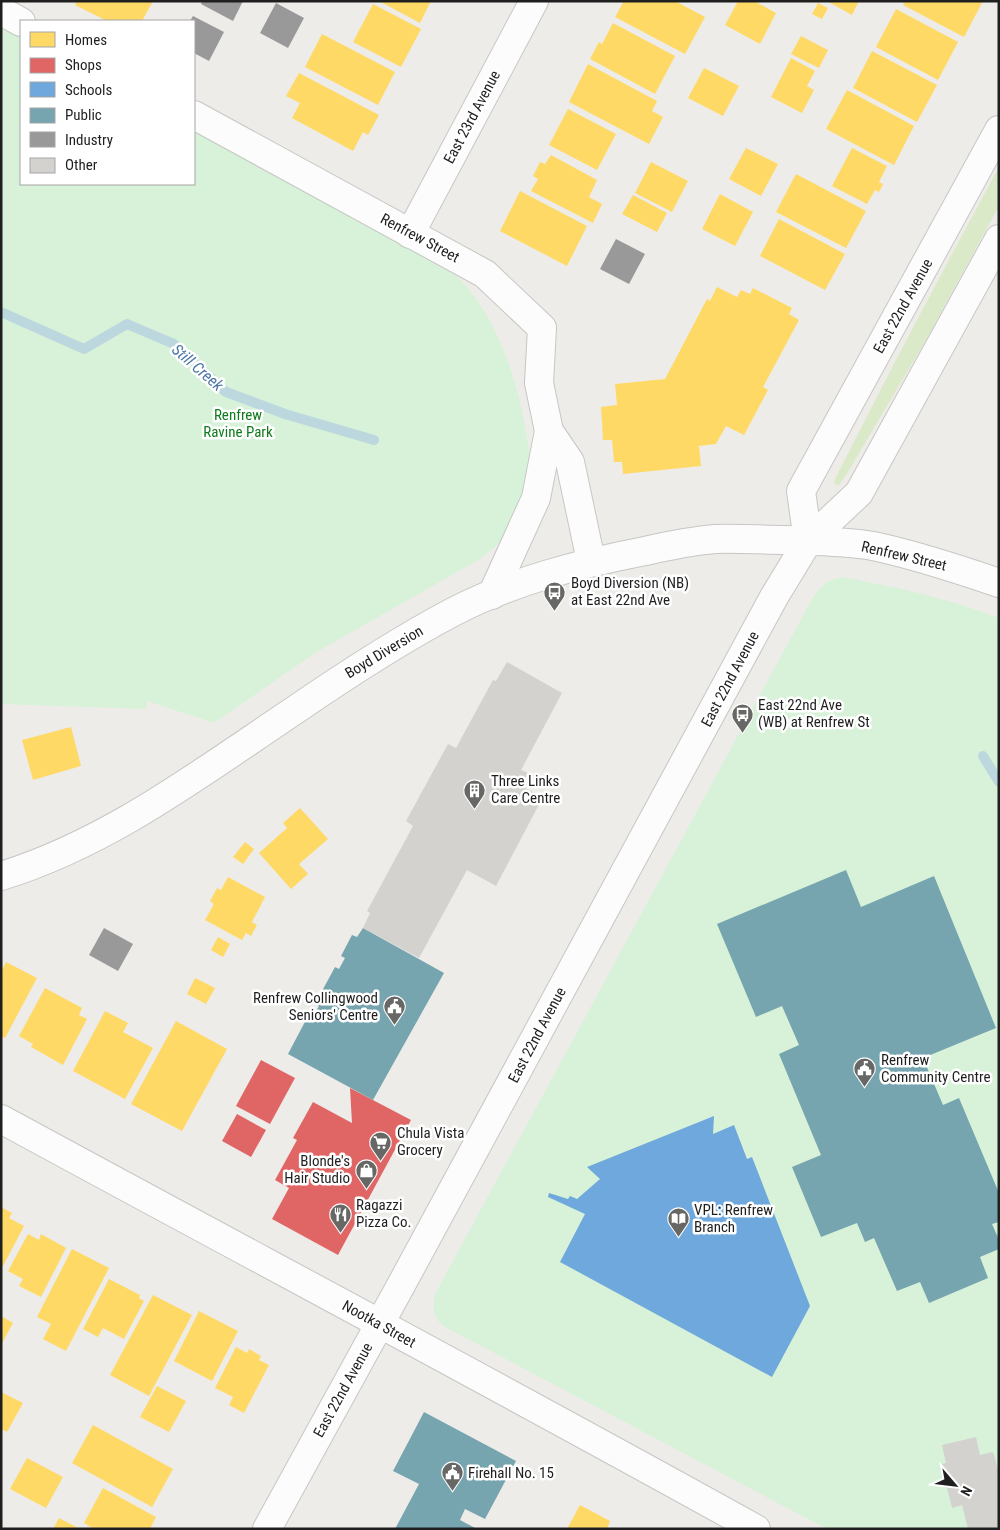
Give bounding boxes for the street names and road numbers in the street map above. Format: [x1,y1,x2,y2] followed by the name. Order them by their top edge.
[440,67,504,167] street label: East 23rd Avenue
[377,210,463,266] street label: Renfrew Street
[870,255,936,357] street label: East 22nd Avenue
[860,537,948,575] street label: Renfrew Street
[342,622,426,682] street label: Boyd Diversion
[697,628,763,730] street label: East 22nd Avenue
[504,984,570,1086] street label: East 22nd Avenue
[339,1296,419,1352] street label: Nootka Street
[310,1339,376,1441] street label: East 22nd Avenue

